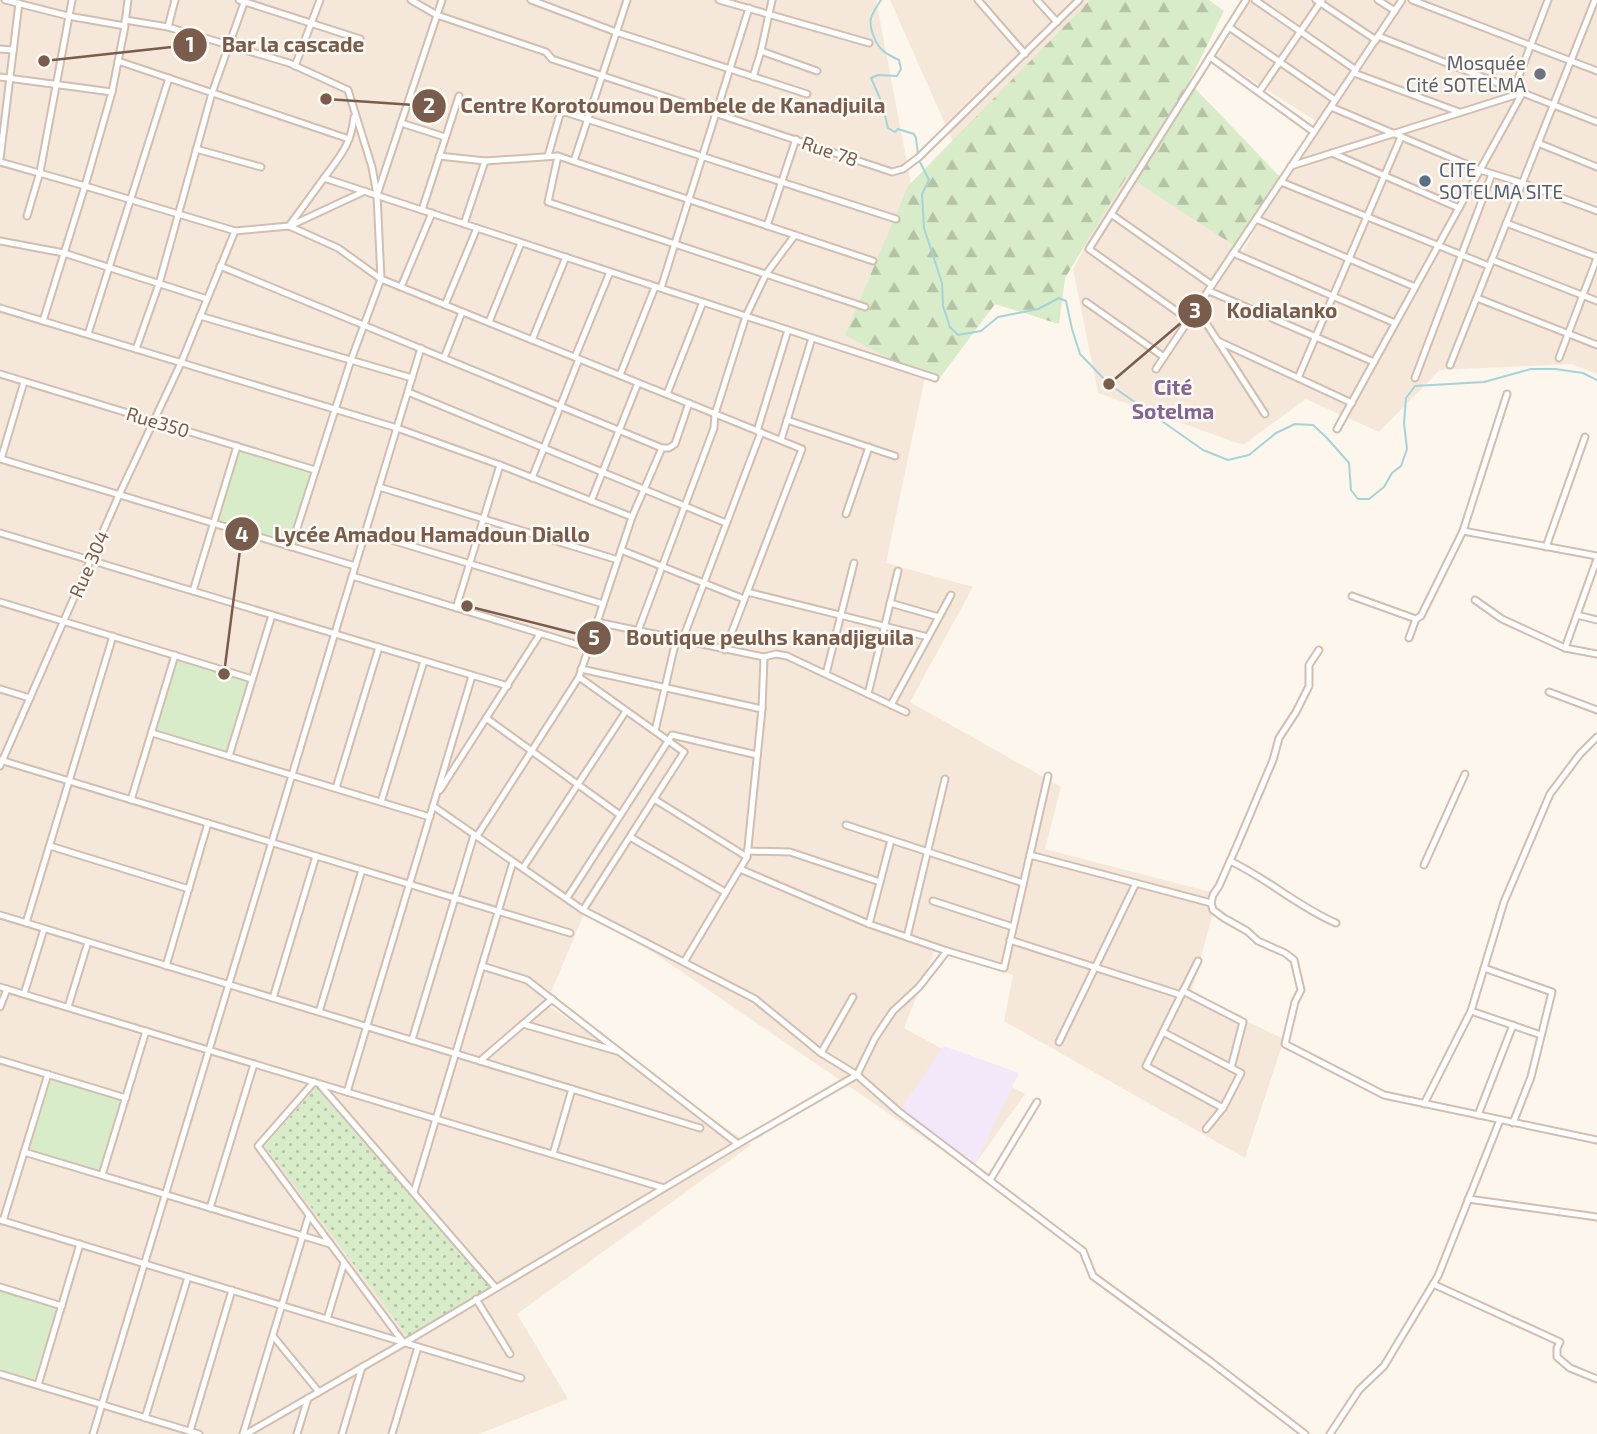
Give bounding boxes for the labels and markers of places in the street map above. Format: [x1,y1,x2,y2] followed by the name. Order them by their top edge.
[173,24,379,66] callout: Bar la cascade
[1406,51,1526,96] place label: Mosquée Cité SOTELMA
[1532,66,1548,82] marker: Mosquée Cité SOTELMA
[411,85,899,127] callout: Centre Korotoumou Dembele de Kanadjuila
[1439,158,1563,203] place label: CITE SOTELMA SITE
[1417,173,1433,189] marker: CITE SOTELMA SITE
[1177,290,1351,332] callout: Kodialanko
[225,513,604,555] callout: Lycée Amadou Hamadoun Diallo
[577,617,927,659] callout: Boutique peulhs kanadjiguila

